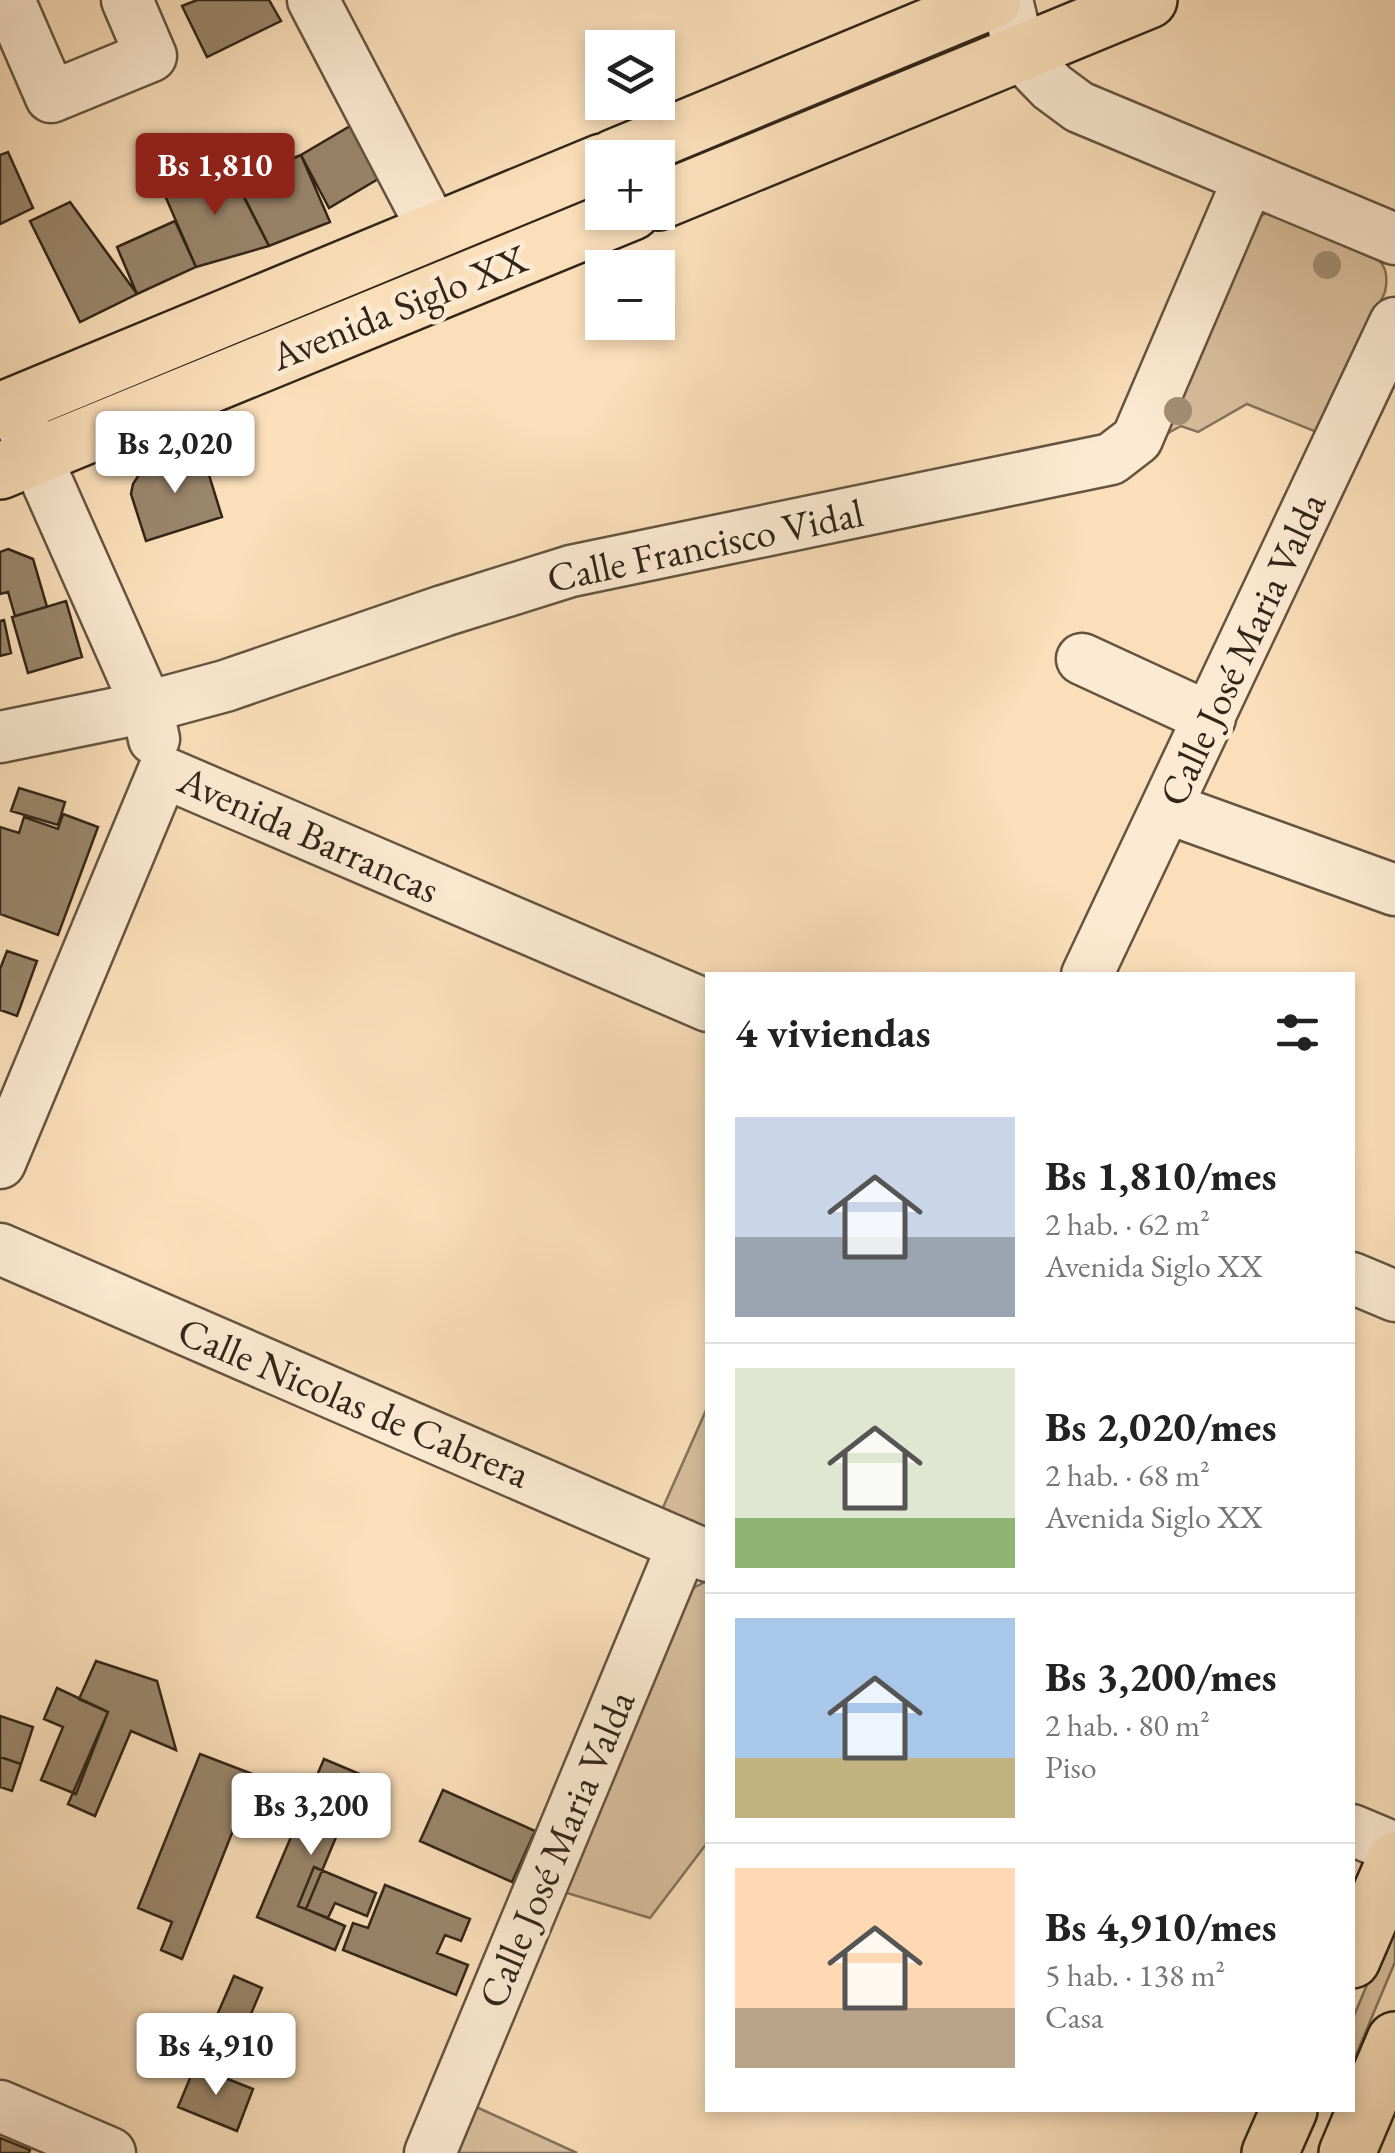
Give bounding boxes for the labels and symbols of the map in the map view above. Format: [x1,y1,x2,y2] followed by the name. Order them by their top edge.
[112,133,318,218] pin: Bs 1,810
[262,232,535,382] street label: Avenida Siglo XX
[72,411,278,496] pin: Bs 2,020
[1147,484,1337,814] street label: Calle José Maria Valda
[542,486,868,604] street label: Calle Francisco Vidal
[170,753,447,915] street label: Avenida Barrancas
[170,1304,538,1500] street label: Calle Nicolas de Cabrera
[466,1682,646,2016] street label: Calle José Maria Valda
[208,1773,414,1858] pin: Bs 3,200
[113,2013,319,2098] pin: Bs 4,910

